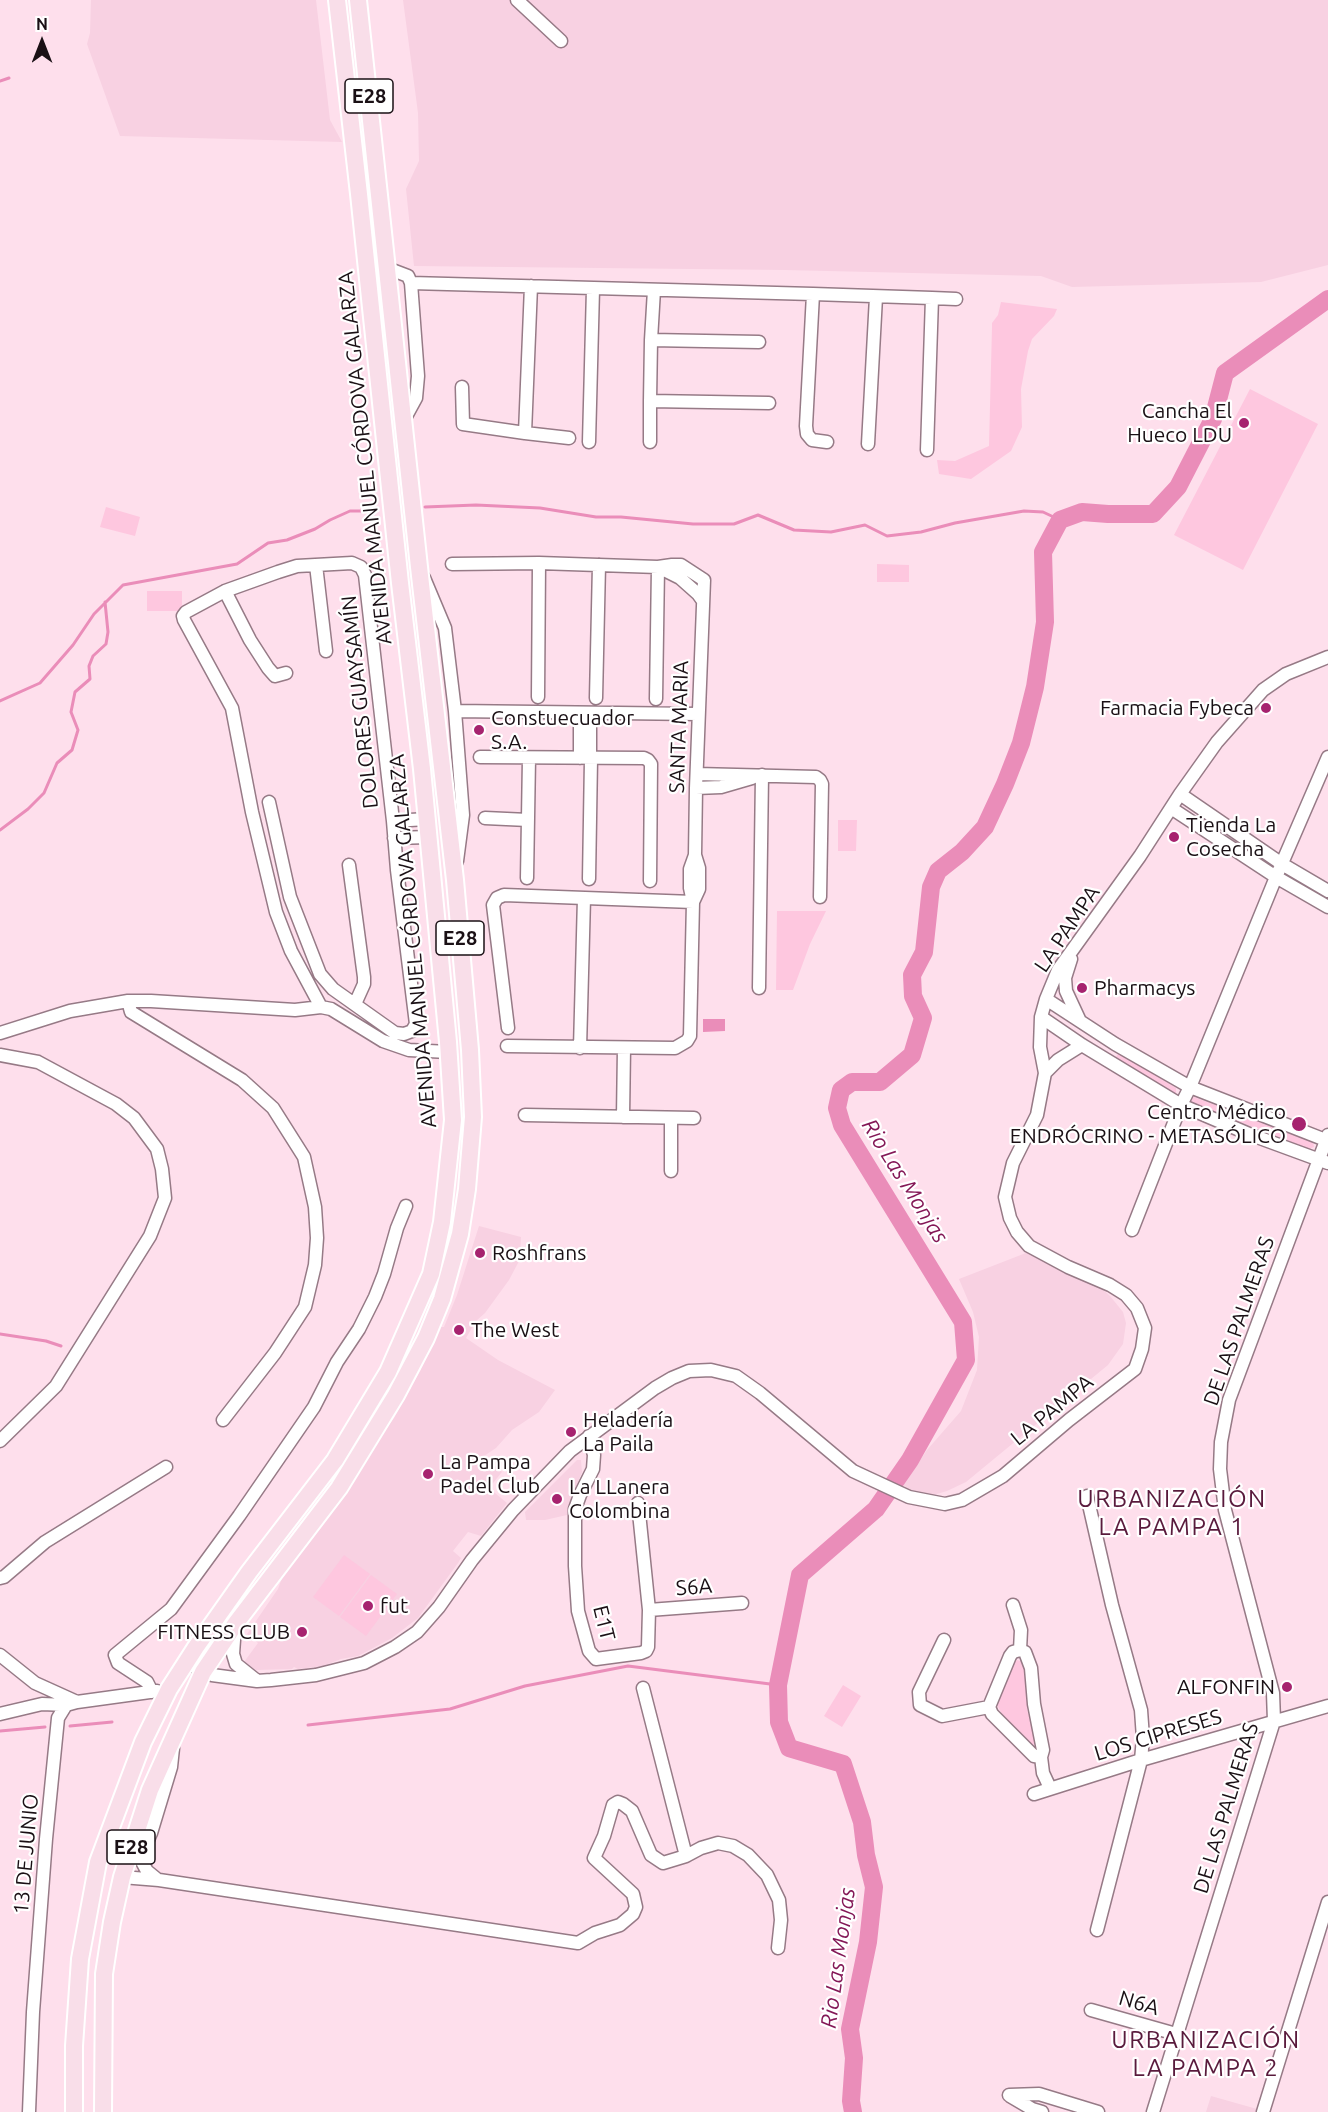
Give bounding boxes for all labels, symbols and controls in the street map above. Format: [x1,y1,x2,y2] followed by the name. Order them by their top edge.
[12,12,72,72] north arrow
[36,15,48,33] text: N
[345,79,393,113] road number: E28
[333,270,397,646] street label: AVENIDA MANUEL CÓRDOVA GALARZA
[1127,398,1232,448] place label: Cancha El Hueco LDU
[1237,416,1251,430] marker: Cancha El Hueco LDU
[336,594,384,810] street label: DOLORES GUAYSAMÍN
[664,660,694,794] street label: SANTA MARIA
[1100,695,1254,721] place label: Farmacia Fybeca
[1259,701,1273,715] marker: Farmacia Fybeca
[491,705,634,755] place label: Constuecuador S.A.
[472,723,486,737] marker: Constuecuador S.A.
[384,753,442,1129] street label: AVENIDA MANUEL CÓRDOVA GALARZA
[1186,812,1276,862] place label: Tienda La Cosecha
[1167,830,1181,844] marker: Tienda La Cosecha
[1029,881,1105,977] street label: LA PAMPA
[436,921,484,955] road number: E28
[1094,975,1195,1001] place label: Pharmacys
[1075,981,1089,995] marker: Pharmacys
[1010,1099,1286,1149] place label: Centro Médico ENDRÓCRINO - METASÓLICO
[856,1114,954,1248] water label: Rio Las Monjas
[1290,1115,1308,1133] marker: Centro Médico ENDRÓCRINO - METASÓLICO
[1198,1233,1280,1409] street label: DE LAS PALMERAS
[492,1240,586,1266] place label: Roshfrans
[473,1246,487,1260] marker: Roshfrans
[471,1317,559,1343] place label: The West
[452,1323,466,1337] marker: The West
[1006,1369,1098,1451] street label: LA PAMPA
[583,1407,673,1457] place label: Heladería La Paila
[564,1425,578,1439] marker: Heladería La Paila
[440,1449,540,1499] place label: La Pampa Padel Club
[421,1467,435,1481] marker: La Pampa Padel Club
[569,1474,670,1524] place label: La LLanera Colombina
[1077,1485,1267,1541] district label: URBANIZACIÓN LA PAMPA 1
[550,1492,564,1506] marker: La LLanera Colombina
[675,1573,713,1601] street label: S6A
[380,1593,408,1619] place label: fut
[361,1599,375,1613] marker: fut
[588,1603,620,1643] street label: E1T
[157,1619,290,1645] place label: FITNESS CLUB
[295,1625,309,1639] marker: FITNESS CLUB
[1177,1674,1275,1700] place label: ALFONFIN
[1280,1680,1294,1694] marker: ALFONFIN
[1091,1704,1225,1766] street label: LOS CIPRESES
[1188,1720,1264,1896] street label: DE LAS PALMERAS
[8,1793,44,1915] street label: 13 DE JUNIO
[107,1830,155,1864] road number: E28
[815,1886,861,2030] water label: Rio Las Monjas
[1116,1985,1162,2021] street label: N6A
[1111,2026,1301,2082] district label: URBANIZACIÓN LA PAMPA 2

